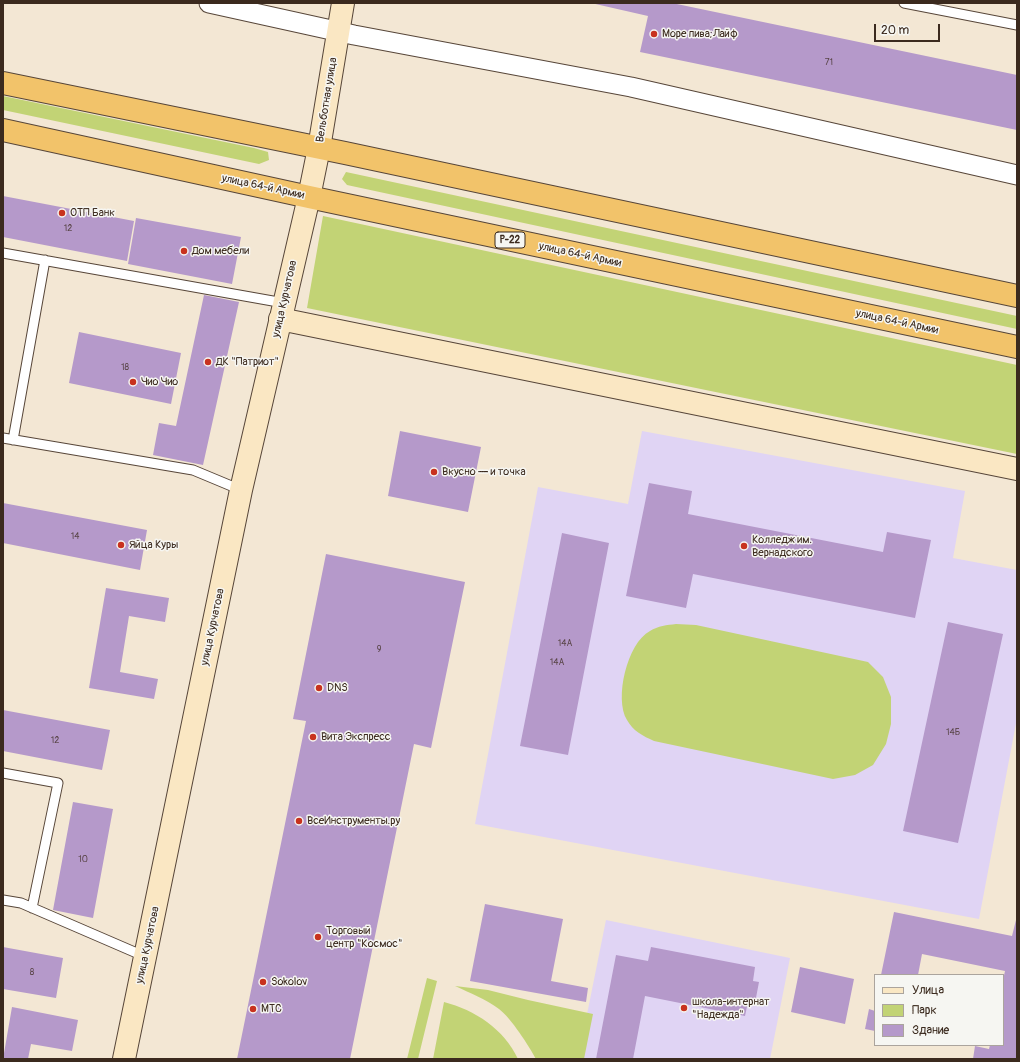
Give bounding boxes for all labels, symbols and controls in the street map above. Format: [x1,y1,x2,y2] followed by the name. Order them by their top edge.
[876,16,942,42] scale bar
[881,23,909,38] text: 20 m
[662,27,738,41] place label: Море пива;Лайф
[649,29,659,39] marker: Море пива;Лайф
[314,57,340,143] street label: Вельботная улица
[825,58,833,68] house number: 71
[220,172,306,202] street label: улица 64-й Армии
[70,206,115,220] place label: ОТП Банк
[57,208,67,218] marker: ОТП Банк
[64,224,72,234] house number: 12
[495,232,525,248] road number: Р-22
[537,240,623,270] street label: улица 64-й Армии
[192,244,249,258] place label: Дом мебели
[179,246,189,256] marker: Дом мебели
[270,259,300,339] street label: улица Курчатова
[854,307,940,337] street label: улица 64-й Армии
[216,355,279,369] place label: ДК "Патриот"
[203,357,213,367] marker: ДК "Патриот"
[121,363,129,373] house number: 18
[141,375,178,389] place label: Чио Чио
[128,377,138,387] marker: Чио Чио
[442,465,526,479] place label: Вкусно — и точка
[429,467,439,477] marker: Вкусно — и точка
[71,532,79,542] house number: 14
[752,533,813,559] place label: Колледж им. Вернадского
[129,538,178,552] place label: Яйца Куры
[116,540,126,550] marker: Яйца Куры
[739,541,749,551] marker: Колледж им. Вернадского
[198,587,228,667] street label: улица Курчатова
[558,639,572,649] house number: 14А
[377,645,381,655] house number: 9
[550,658,564,668] house number: 14А
[327,681,348,695] place label: DNS
[314,683,324,693] marker: DNS
[946,728,960,738] house number: 14Б
[321,730,390,744] place label: Вита Экспресс
[308,732,318,742] marker: Вита Экспресс
[51,736,59,746] house number: 12
[307,814,400,828] place label: ВсеИнструменты.ру
[294,816,304,826] marker: ВсеИнструменты.ру
[78,855,88,865] house number: 10
[133,905,163,985] street label: улица Курчатова
[326,924,402,950] place label: Торговый центр "Космос"
[313,932,323,942] marker: Торговый центр "Космос"
[30,968,34,978] house number: 8
[874,974,1004,1046] legend
[271,975,307,989] place label: Sokolov
[258,977,268,987] marker: Sokolov
[912,983,944,998] text: Улица
[692,995,770,1021] place label: школа-интернат "Надежда"
[261,1002,282,1016] place label: МТС
[679,1003,689,1013] marker: школа-интернат "Надежда"
[912,1003,937,1018] text: Парк
[248,1004,258,1014] marker: МТС
[912,1023,949,1038] text: Здание

